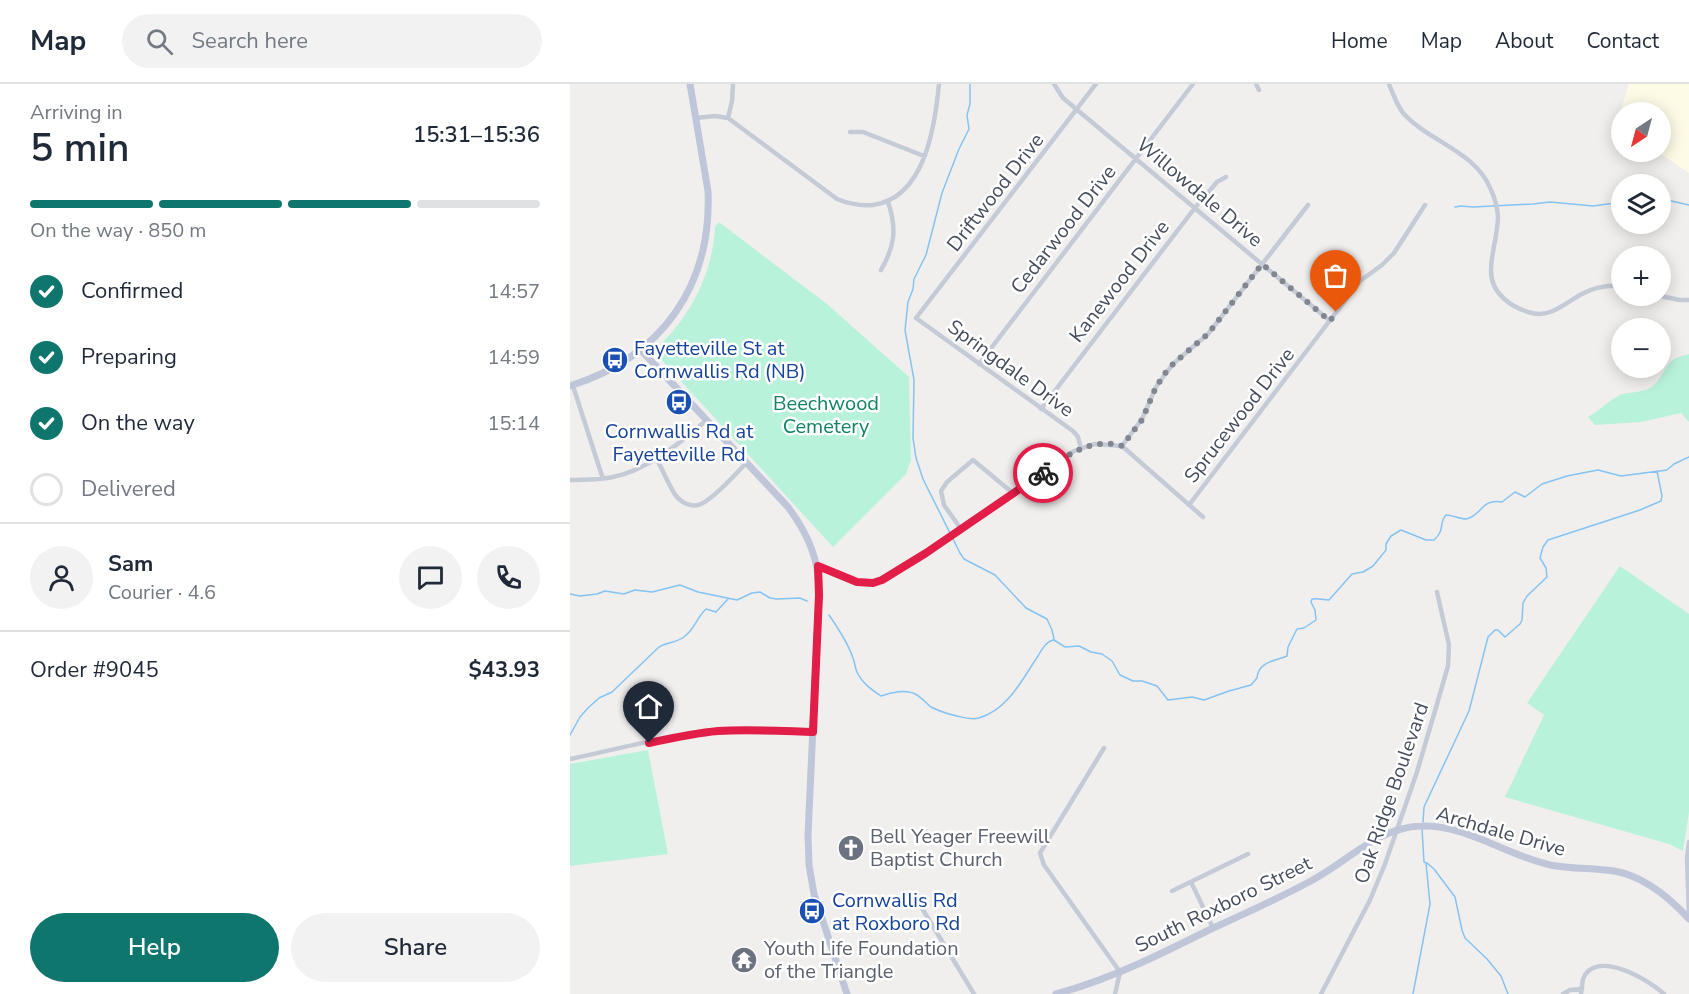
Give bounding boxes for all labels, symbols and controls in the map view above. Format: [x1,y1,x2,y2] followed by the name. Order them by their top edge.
[122,14,542,68] search box
[30,22,86,60] text: Map
[143,25,176,58] icon: search
[191,26,308,56] text: Search here
[1331,27,1388,55] text: Home
[1421,27,1462,55] text: Map
[1495,27,1553,55] text: About
[1586,27,1659,55] text: Contact
[30,99,123,126] text: Arriving in
[1611,102,1671,162] north arrow
[1611,102,1671,378] map controls
[413,120,540,150] text: 15:31–15:36
[30,122,129,175] text: 5 min
[941,128,1050,257] street label: Driftwood Drive
[1131,131,1269,253] street label: Willowdale Drive
[1005,159,1122,299] street label: Cedarwood Drive
[1611,174,1671,234] button: layers
[1063,215,1176,348] street label: Kanewood Drive
[30,217,206,244] text: On the way · 850 m
[1611,246,1671,306] button: +
[1310,250,1361,312] pin
[1319,259,1352,292] icon: bag
[30,275,63,308] icon: check
[81,276,183,306] text: Confirmed
[487,278,540,305] text: 14:57
[942,313,1079,423] street label: Springdale Drive
[1611,318,1671,378] button: −
[634,335,806,385] place label: Fayetteville St at Cornwallis Rd (NB)
[30,341,63,374] icon: check
[81,342,177,372] text: Preparing
[1178,342,1301,489] street label: Sprucewood Drive
[487,344,540,371] text: 14:59
[600,345,630,375] bus stop icon: Fayetteville St at Cornwallis Rd (NB)
[664,387,694,417] bus stop icon: Cornwallis Rd at Fayetteville Rd
[773,390,879,440] park label: Beechwood Cemetery
[30,407,63,440] icon: check
[81,408,195,438] text: On the way
[487,410,540,437] text: 15:14
[605,418,754,468] place label: Cornwallis Rd at Fayetteville Rd
[1013,443,1073,503] courier
[1027,457,1060,490] icon: bike
[81,474,176,504] text: Delivered
[30,546,93,609] button: person
[399,546,462,609] button: chat
[477,546,540,609] button: phone
[108,549,153,579] text: Sam
[108,579,216,606] text: Courier · 4.6
[30,655,159,685] text: Order #9045
[469,655,540,685] text: $43.93
[623,681,674,743] pin
[632,690,665,723] icon: home
[1348,699,1435,887] street label: Oak Ridge Boulevard
[1433,800,1569,863] street label: Archdale Drive
[870,823,1050,873] place label: Bell Yeager Freewill Baptist Church
[836,833,866,863] church icon: Bell Yeager Freewill Baptist Church
[1130,850,1317,959] street label: South Roxboro Street
[832,887,960,937] place label: Cornwallis Rd at Roxboro Rd
[797,896,827,926] bus stop icon: Cornwallis Rd at Roxboro Rd
[30,913,279,982] button: Help
[291,913,540,982] button: Share
[763,935,959,985] place label: Youth Life Foundation of the Triangle
[729,945,759,975] temple icon: Youth Life Foundation of the Triangle

